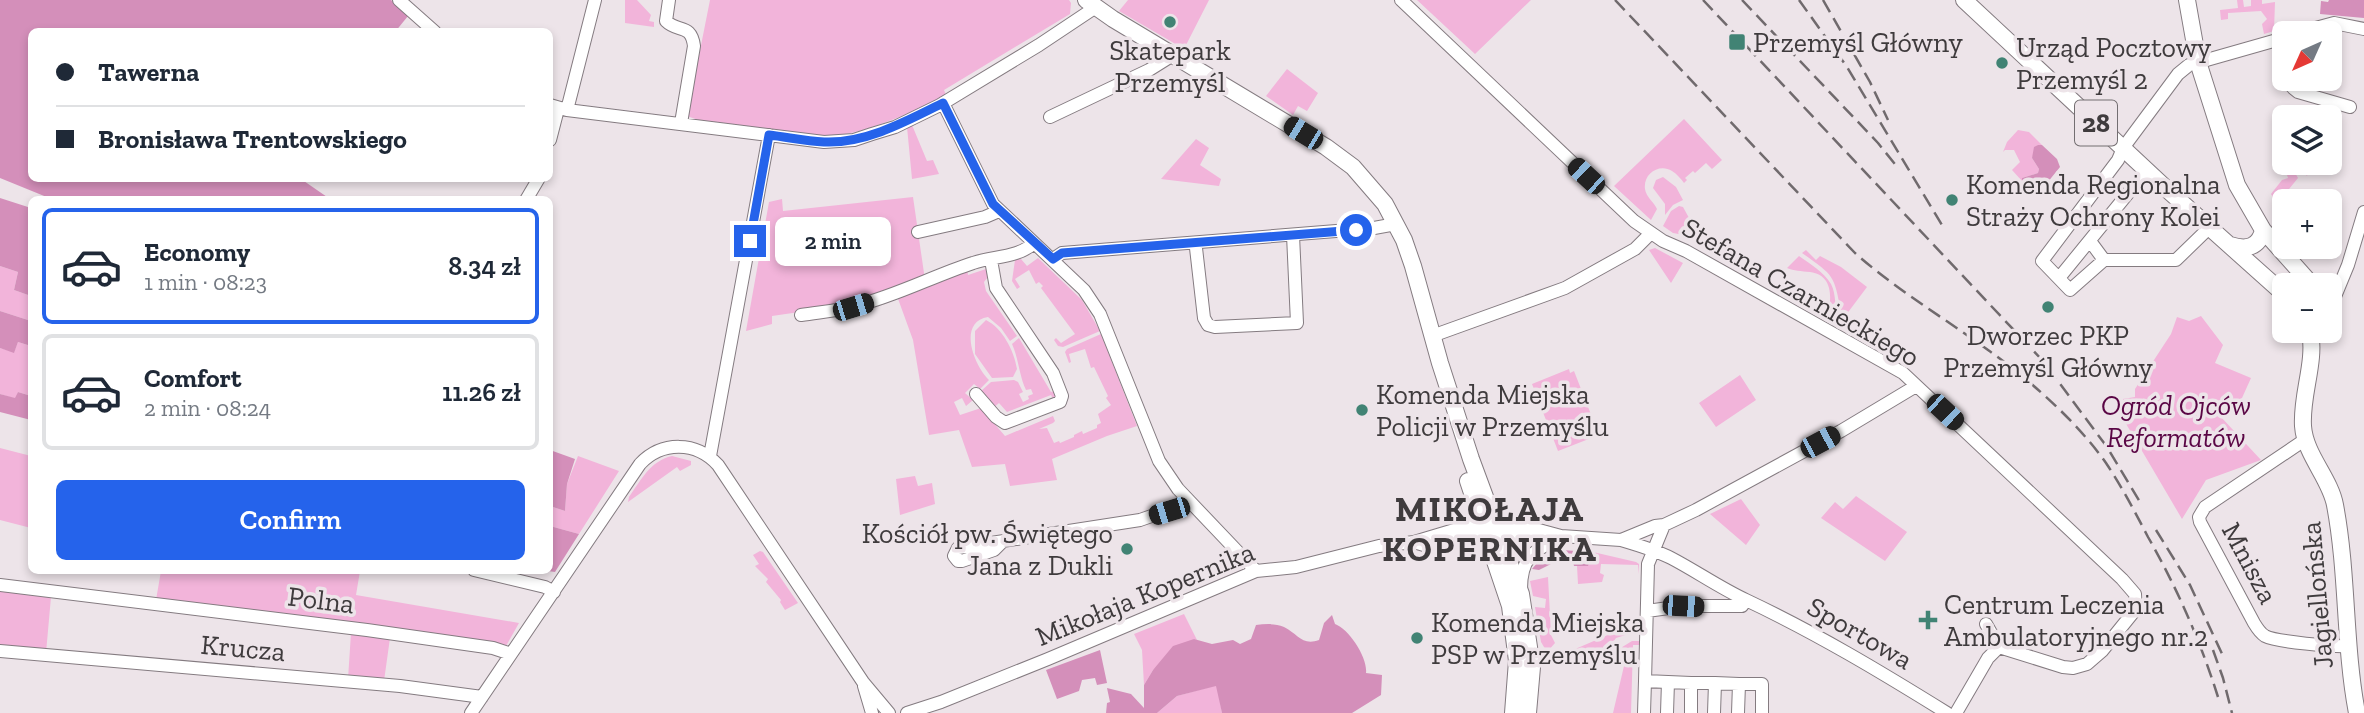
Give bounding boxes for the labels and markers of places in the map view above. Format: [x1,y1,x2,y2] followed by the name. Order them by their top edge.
[1162,14,1178,30] marker: Skatepark Przemyśl
[1753,26,1963,59] place label: Przemyśl Główny
[2016,31,2212,96] place label: Urząd Pocztowy Przemyśl 2
[1727,32,1747,52] marker: Przemyśl Główny
[1109,34,1231,99] place label: Skatepark Przemyśl
[1994,55,2010,71] marker: Urząd Pocztowy Przemyśl 2
[1966,168,2221,233] place label: Komenda Regionalna Straży Ochrony Kolei
[1944,192,1960,208] marker: Komenda Regionalna Straży Ochrony Kolei
[2040,299,2056,315] marker: Dworzec PKP Przemyśl Główny
[1943,319,2154,384] place label: Dworzec PKP Przemyśl Główny
[1376,378,1609,443] place label: Komenda Miejska Policji w Przemyślu
[1354,402,1370,418] marker: Komenda Miejska Policji w Przemyślu
[862,517,1113,582] place label: Kościół pw. Świętego Jana z Dukli
[1119,541,1135,557] marker: Kościół pw. Świętego Jana z Dukli
[1944,588,2208,653] place label: Centrum Leczenia Ambulatoryjnego nr.2
[1431,606,1645,671] place label: Komenda Miejska PSP w Przemyślu
[1918,610,1938,630] marker: Centrum Leczenia Ambulatoryjnego nr.2
[1409,630,1425,646] marker: Komenda Miejska PSP w Przemyślu

